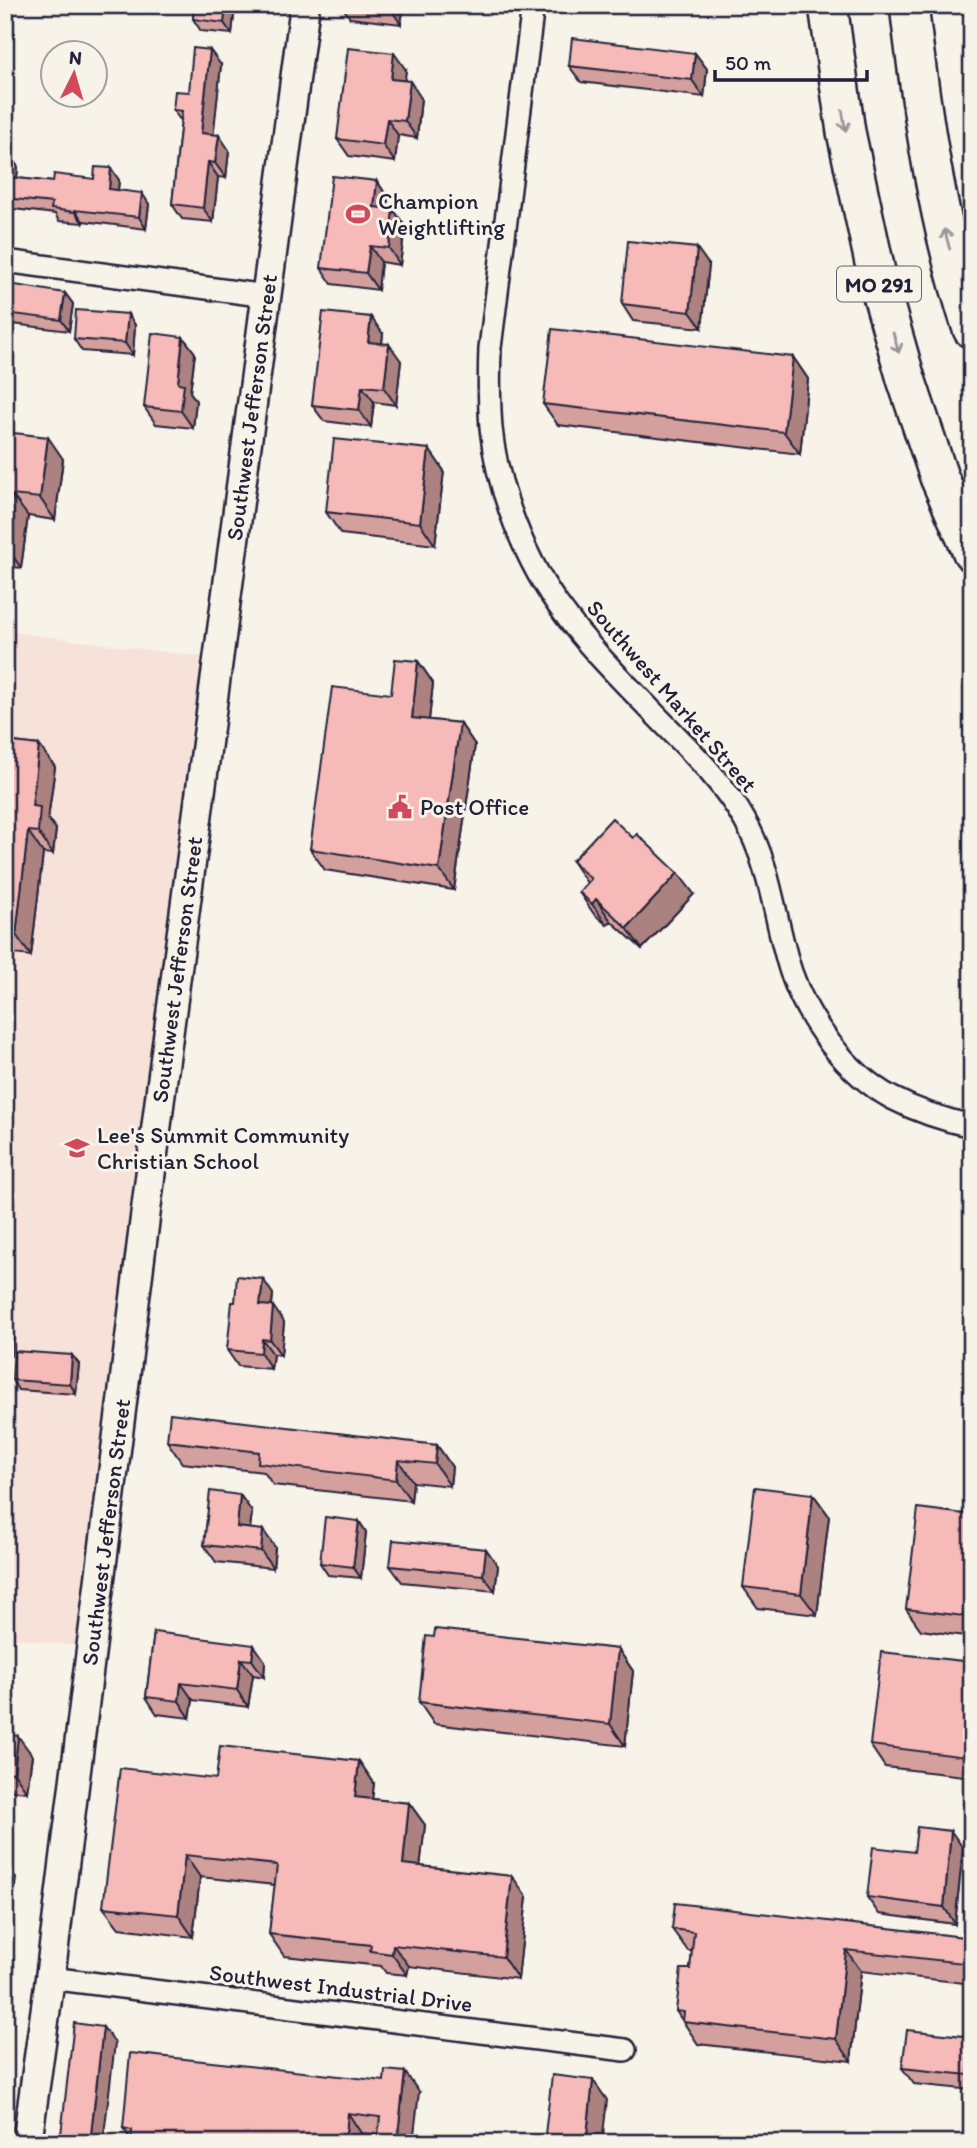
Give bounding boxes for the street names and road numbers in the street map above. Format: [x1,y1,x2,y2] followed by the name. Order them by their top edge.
[837,266,921,302] road number: MO 291
[220,272,283,542] street label: Southwest Jefferson Street
[581,594,763,798] street label: Southwest Market Street
[146,834,209,1104] street label: Southwest Jefferson Street
[75,1397,136,1667] street label: Southwest Jefferson Street
[208,1958,474,2018] street label: Southwest Industrial Drive

